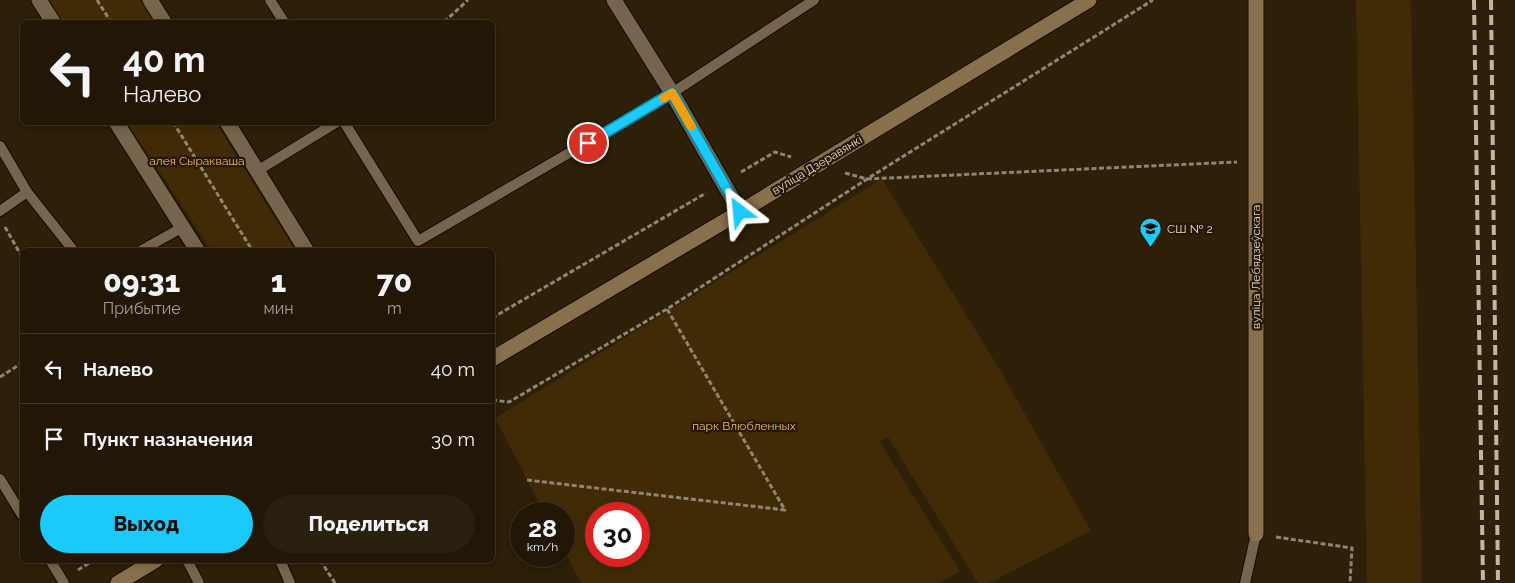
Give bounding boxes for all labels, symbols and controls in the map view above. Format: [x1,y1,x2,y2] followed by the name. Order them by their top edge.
[123,39,205,80] text: 40 m
[40,40,105,105] icon: left
[123,81,201,107] text: Налево
[567,122,609,164] pin
[574,129,602,157] icon: arrive
[769,132,865,198] street label: вуліца Дзеравянкі
[149,154,245,168] park label: алея Сыракваша
[713,185,765,237] position arrow
[1249,205,1263,329] street label: вуліца Лебядзеўскага
[1139,217,1163,248] school or university icon: СШ № 2
[1167,222,1213,236] place label: СШ № 2
[103,264,180,299] text: 09:31
[271,264,286,299] text: 1
[376,264,412,299] text: 70
[103,299,181,318] text: Прибытие
[264,299,294,318] text: мин
[387,299,402,318] text: m
[40,355,68,383] icon: left
[83,358,153,380] text: Налево
[431,358,475,380] text: 40 m
[692,419,796,433] park label: парк Влюбленных
[40,425,68,453] icon: arrive
[83,428,253,450] text: Пункт назначения
[431,428,475,450] text: 30 m
[40,495,253,553] button: Выход
[263,495,475,553] button: Поделиться
[585,502,650,567] speed limit sign: 30
[528,513,557,543] text: 28
[527,540,558,554] text: km/h

